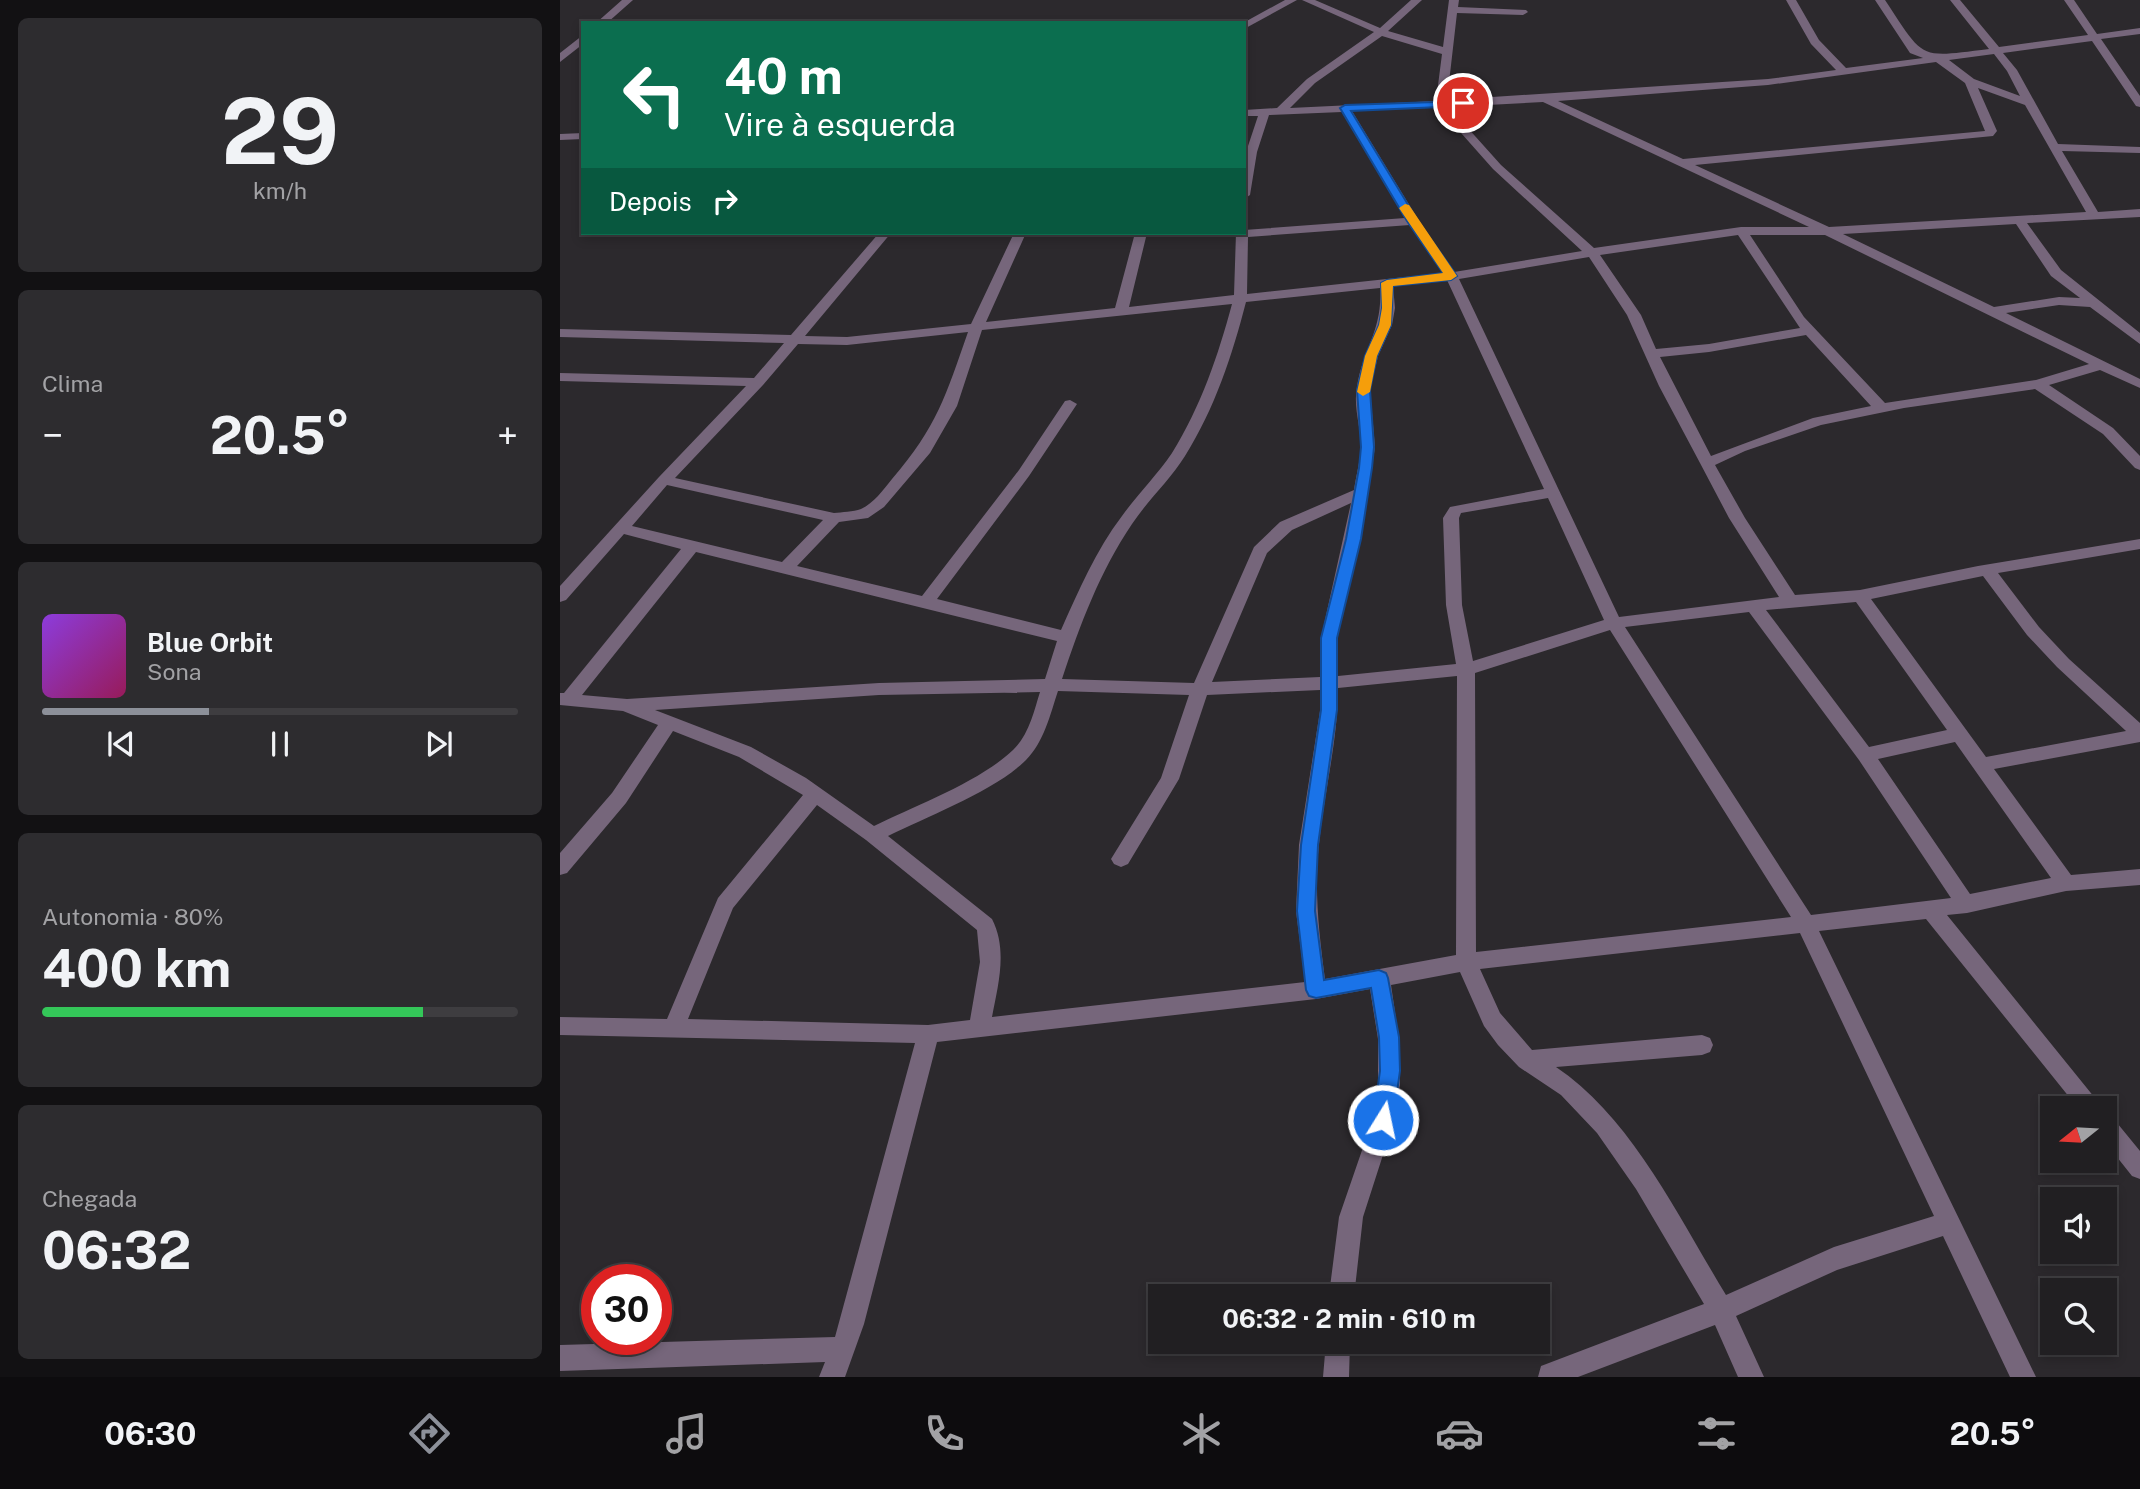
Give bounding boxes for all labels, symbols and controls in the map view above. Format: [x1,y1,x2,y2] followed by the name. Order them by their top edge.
[724,47,843,105] text: 40 m
[609,49,700,140] icon: left
[1433,73,1493,133] pin
[221,78,339,184] text: 29
[1444,84,1482,122] icon: arrive
[724,106,956,143] text: Vire à esquerda
[253,177,307,204] text: km/h
[706,182,744,220] icon: right
[609,186,692,217] text: Depois
[42,370,103,397] text: Clima
[210,405,350,466] text: 20.5°
[42,413,63,458] text: −
[497,413,518,458] text: +
[147,627,273,658] text: Blue Orbit
[147,658,201,685] text: Sona
[102,725,140,763] icon: previous
[261,725,299,763] icon: pause
[420,725,458,763] icon: next
[42,903,224,930] text: Autonomia · 80%
[42,938,231,999] text: 400 km
[1346,1083,1420,1157] position arrow
[2040,1096,2118,1172] north arrow
[2040,1096,2117,1355] map controls
[42,1185,137,1212] text: Chegada
[2040,1187,2117,1264] button: sound
[42,1220,191,1281] text: 06:32
[581,1264,672,1355] speed limit sign: 30
[2040,1278,2117,1355] button: search
[1222,1303,1476,1334] text: 06:32 · 2 min · 610 m
[405,1409,454,1458] icon: directions
[662,1409,711,1458] icon: music
[920,1409,969,1458] icon: phone
[1177,1409,1226,1458] icon: climate
[1435,1409,1484,1458] icon: car
[1692,1409,1741,1458] icon: filters
[104,1415,196,1452] text: 06:30
[1949,1415,2036,1452] text: 20.5°

